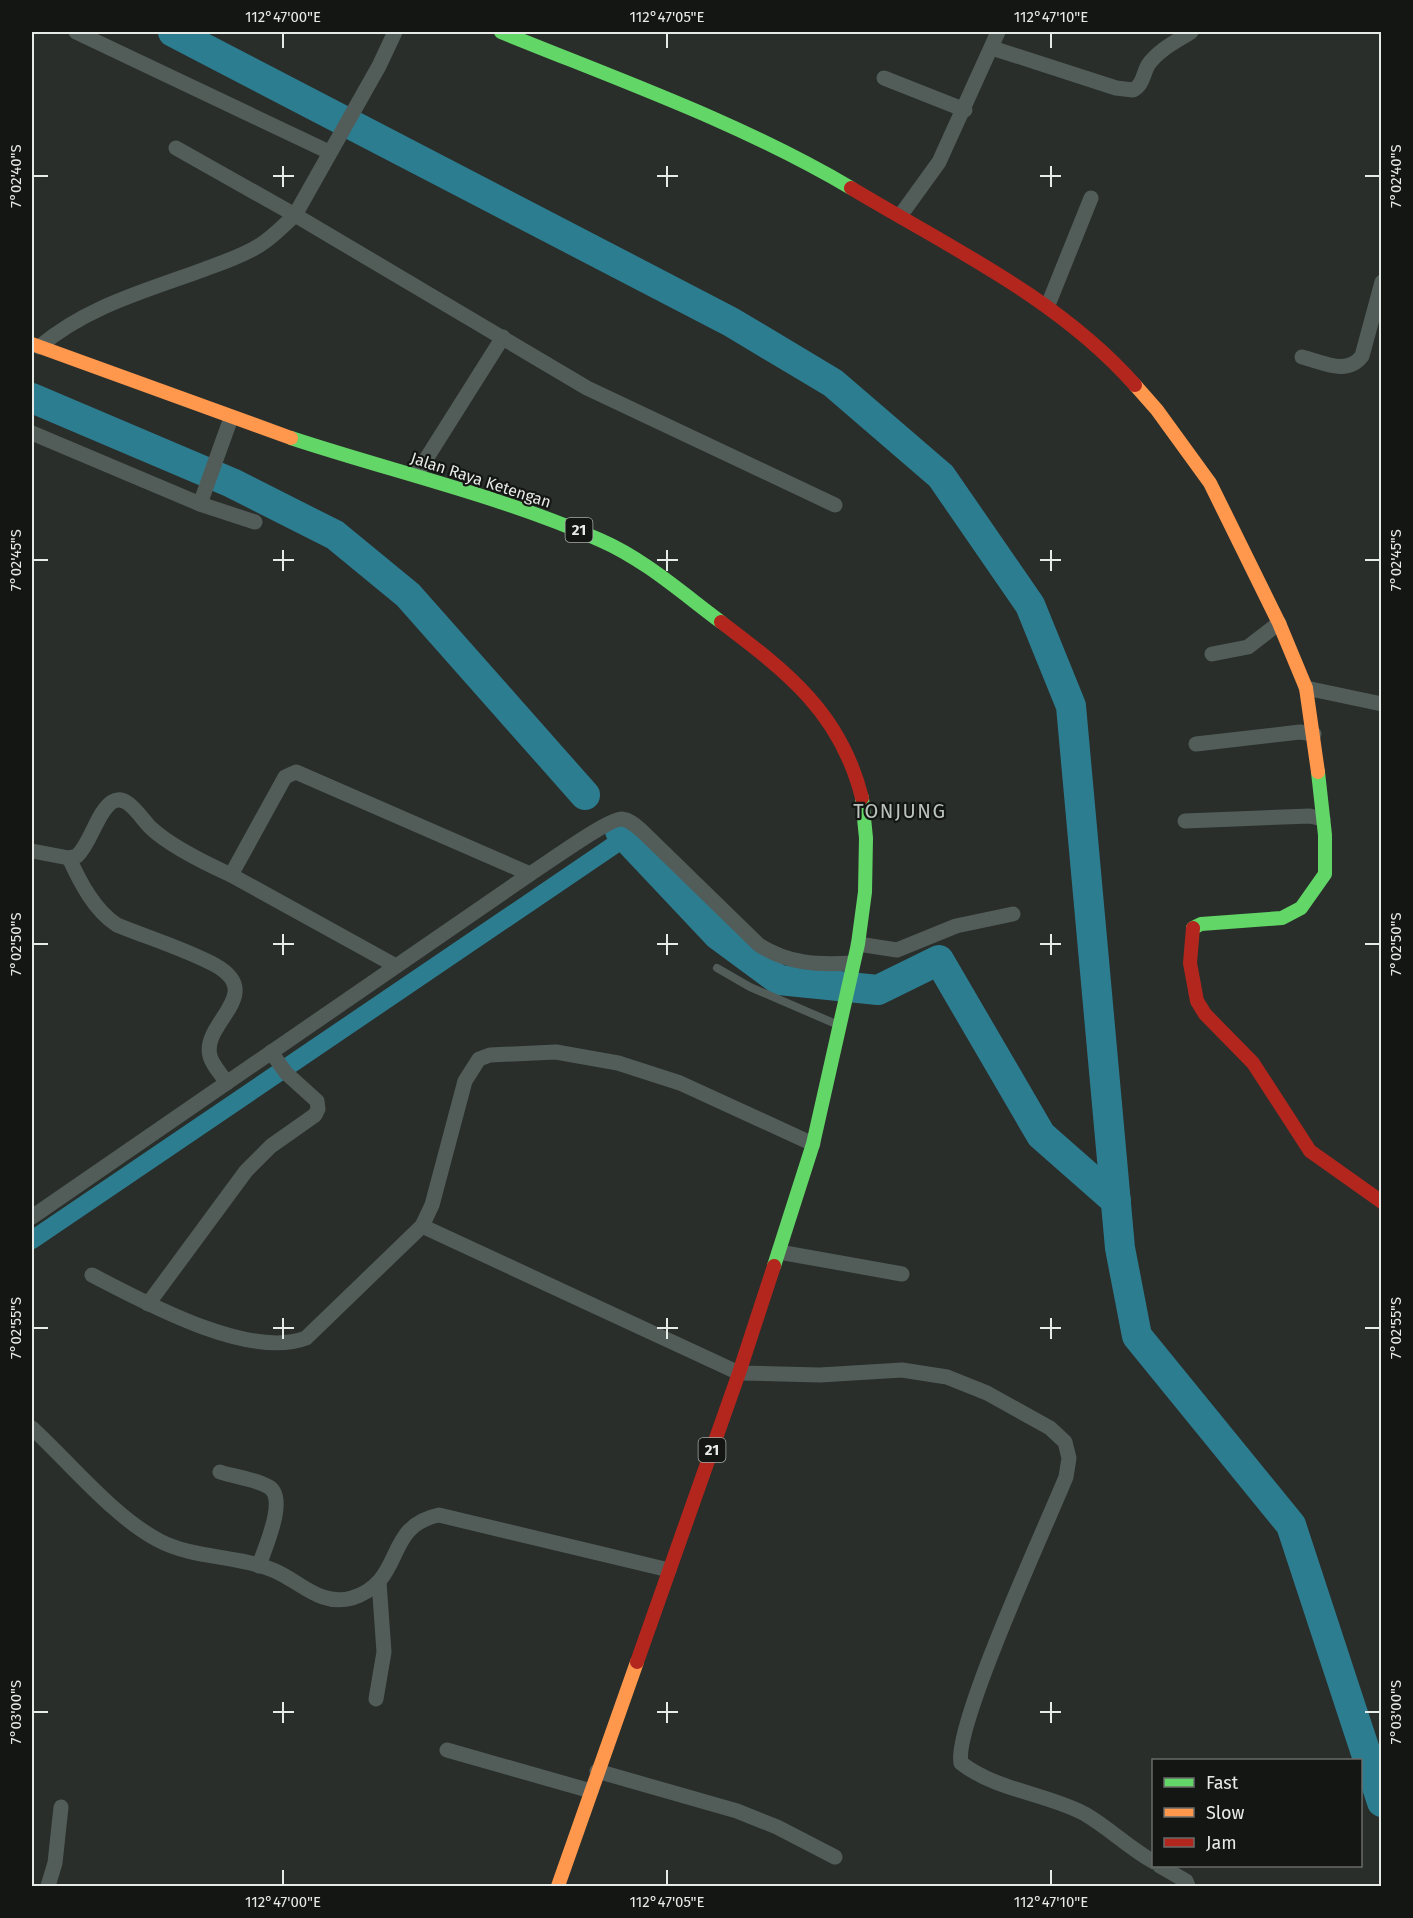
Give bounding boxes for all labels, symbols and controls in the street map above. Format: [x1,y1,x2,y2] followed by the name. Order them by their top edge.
[245,8,321,26] text: 112°47'00"E
[629,8,705,26] text: 112°47'05"E
[1014,8,1088,26] text: 112°47'10"E
[7,144,25,208] text: 7°02'40"S
[1387,144,1405,208] text: 7°02'40"S
[408,448,554,512] street label: Jalan Raya Ketengan
[566,518,592,542] road number: 21
[7,529,25,591] text: 7°02'45"S
[1387,529,1405,591] text: 7°02'45"S
[853,799,947,823] district label: TONJUNG
[7,912,25,976] text: 7°02'50"S
[1387,912,1405,976] text: 7°02'50"S
[7,1297,25,1359] text: 7°02'55"S
[1387,1297,1405,1359] text: 7°02'55"S
[698,1438,726,1462] road number: 21
[7,1680,25,1744] text: 7°03'00"S
[1387,1680,1405,1744] text: 7°03'00"S
[1152,1759,1362,1867] legend
[1206,1772,1239,1794] text: Fast
[1206,1802,1245,1824] text: Slow
[1206,1832,1237,1854] text: Jam
[245,1893,321,1911] text: 112°47'00"E
[629,1893,705,1911] text: 112°47'05"E
[1014,1893,1088,1911] text: 112°47'10"E

